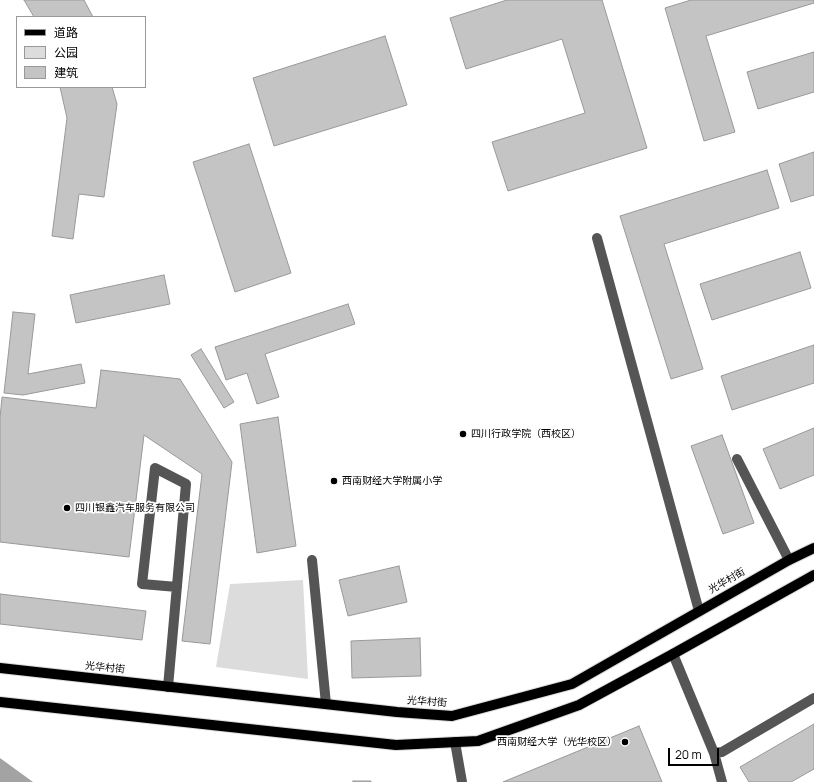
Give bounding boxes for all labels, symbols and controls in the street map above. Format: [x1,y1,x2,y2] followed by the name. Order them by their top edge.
[16,16,146,88] legend
[54,24,78,41] text: 道路
[54,44,78,61] text: 公园
[54,64,78,81] text: 建筑
[471,428,581,440] place label: 四川行政学院（西校区）
[458,429,468,439] marker: 四川行政学院（西校区）
[342,475,442,487] place label: 西南财经大学附属小学
[329,476,339,486] marker: 西南财经大学附属小学
[75,502,195,514] place label: 四川银鑫汽车服务有限公司
[62,503,72,513] marker: 四川银鑫汽车服务有限公司
[707,566,747,596] street label: 光华村街
[84,660,126,676] street label: 光华村街
[407,695,447,709] street label: 光华村街
[497,736,617,748] place label: 西南财经大学（光华校区）
[620,737,630,747] marker: 西南财经大学（光华校区）
[670,740,721,766] scale bar
[675,746,702,763] text: 20 m

